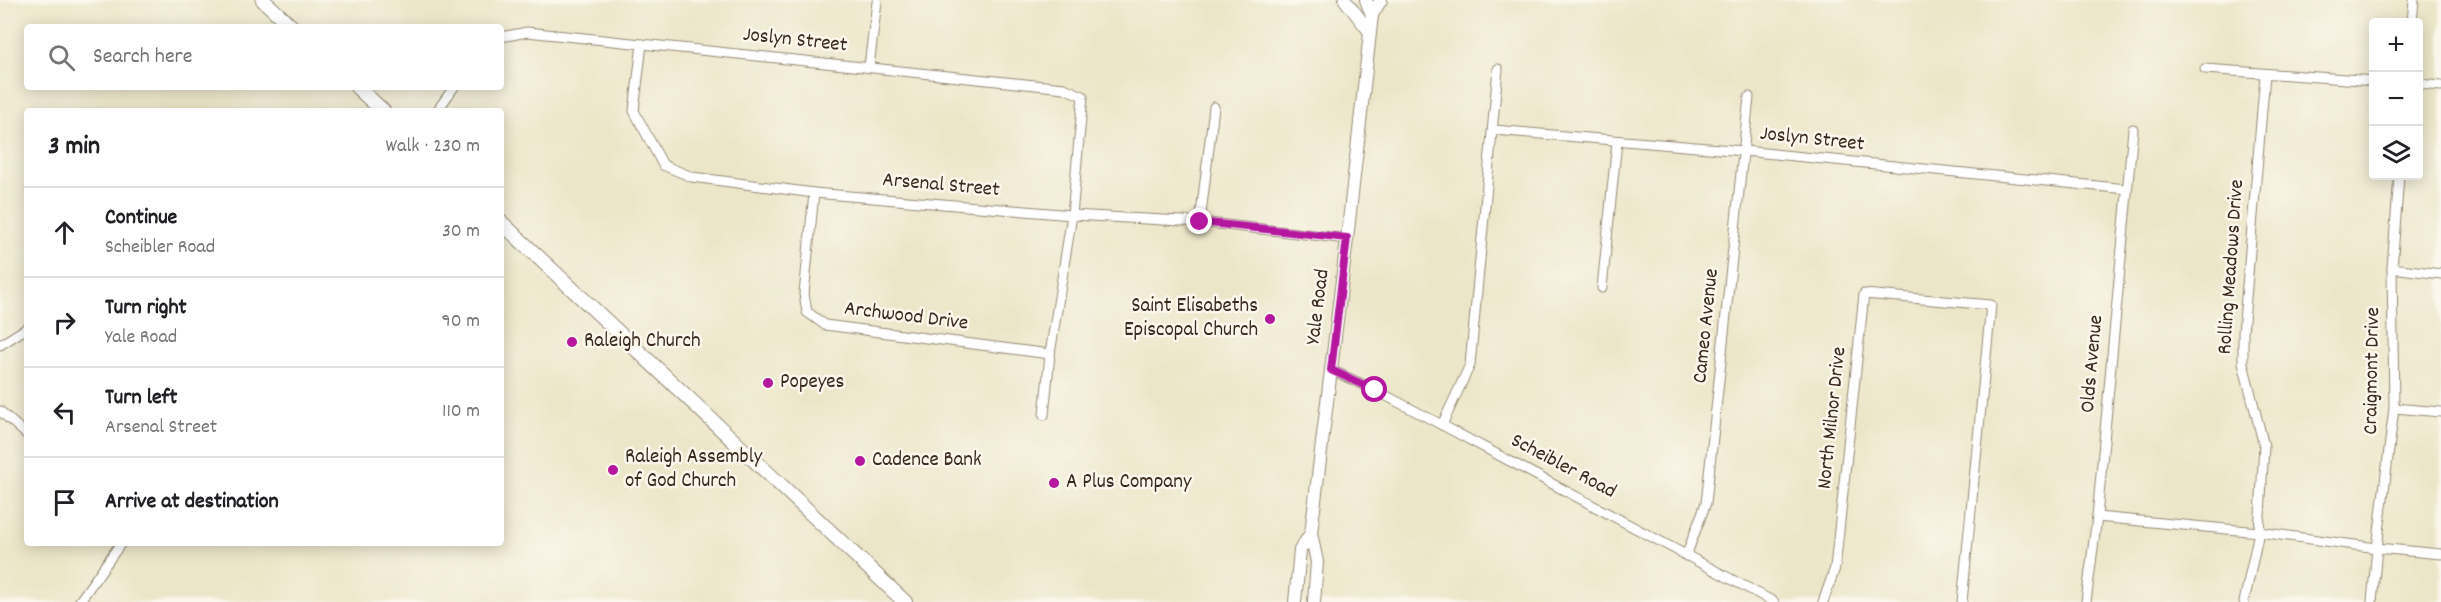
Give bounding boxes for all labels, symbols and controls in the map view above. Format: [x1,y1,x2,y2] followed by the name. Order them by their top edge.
[2369,18,2423,180] map controls
[2369,18,2423,72] button: +
[741,21,849,61] street label: Joslyn Street
[24,24,504,90] search box
[45,41,78,74] icon: search
[93,42,192,73] text: Search here
[2369,72,2423,126] button: −
[1758,120,1866,160] street label: Joslyn Street
[2369,126,2423,180] button: layers
[48,129,100,166] text: 3 min
[386,133,480,161] text: Walk · 230 m
[881,166,1001,206] street label: Arsenal Street
[2211,178,2253,356] street label: Rolling Meadows Drive
[105,203,177,234] text: Continue
[1186,208,1212,234] route end
[48,216,81,249] icon: ahead
[442,218,480,246] text: 30 m
[105,234,215,262] text: Scheibler Road
[1686,267,1728,385] street label: Cameo Avenue
[1299,268,1339,346] street label: Yale Road
[1124,292,1258,346] place label: Saint Elisabeths Episcopal Church
[105,293,187,324] text: Turn right
[842,295,970,339] street label: Archwood Drive
[48,306,81,339] icon: right
[2357,307,2389,435] street label: Craigmont Drive
[442,308,480,336] text: 90 m
[1263,312,1277,326] marker: Saint Elisabeths Episcopal Church
[2074,314,2112,414] street label: Olds Avenue
[105,324,177,352] text: Yale Road
[584,327,701,357] place label: Raleigh Church
[565,335,579,349] marker: Raleigh Church
[1811,345,1855,491] street label: North Milnor Drive
[780,368,844,398] place label: Popeyes
[761,376,775,390] marker: Popeyes
[1361,376,1387,402] route start
[105,383,177,414] text: Turn left
[48,396,81,429] icon: left
[442,398,480,426] text: 110 m
[105,414,217,442] text: Arsenal Street
[1505,427,1621,507] street label: Scheibler Road
[625,443,763,497] place label: Raleigh Assembly of God Church
[872,446,982,476] place label: Cadence Bank
[853,454,867,468] marker: Cadence Bank
[606,463,620,477] marker: Raleigh Assembly of God Church
[1066,468,1192,498] place label: A Plus Company
[1047,476,1061,490] marker: A Plus Company
[48,486,81,519] icon: arrive
[105,487,279,518] text: Arrive at destination

